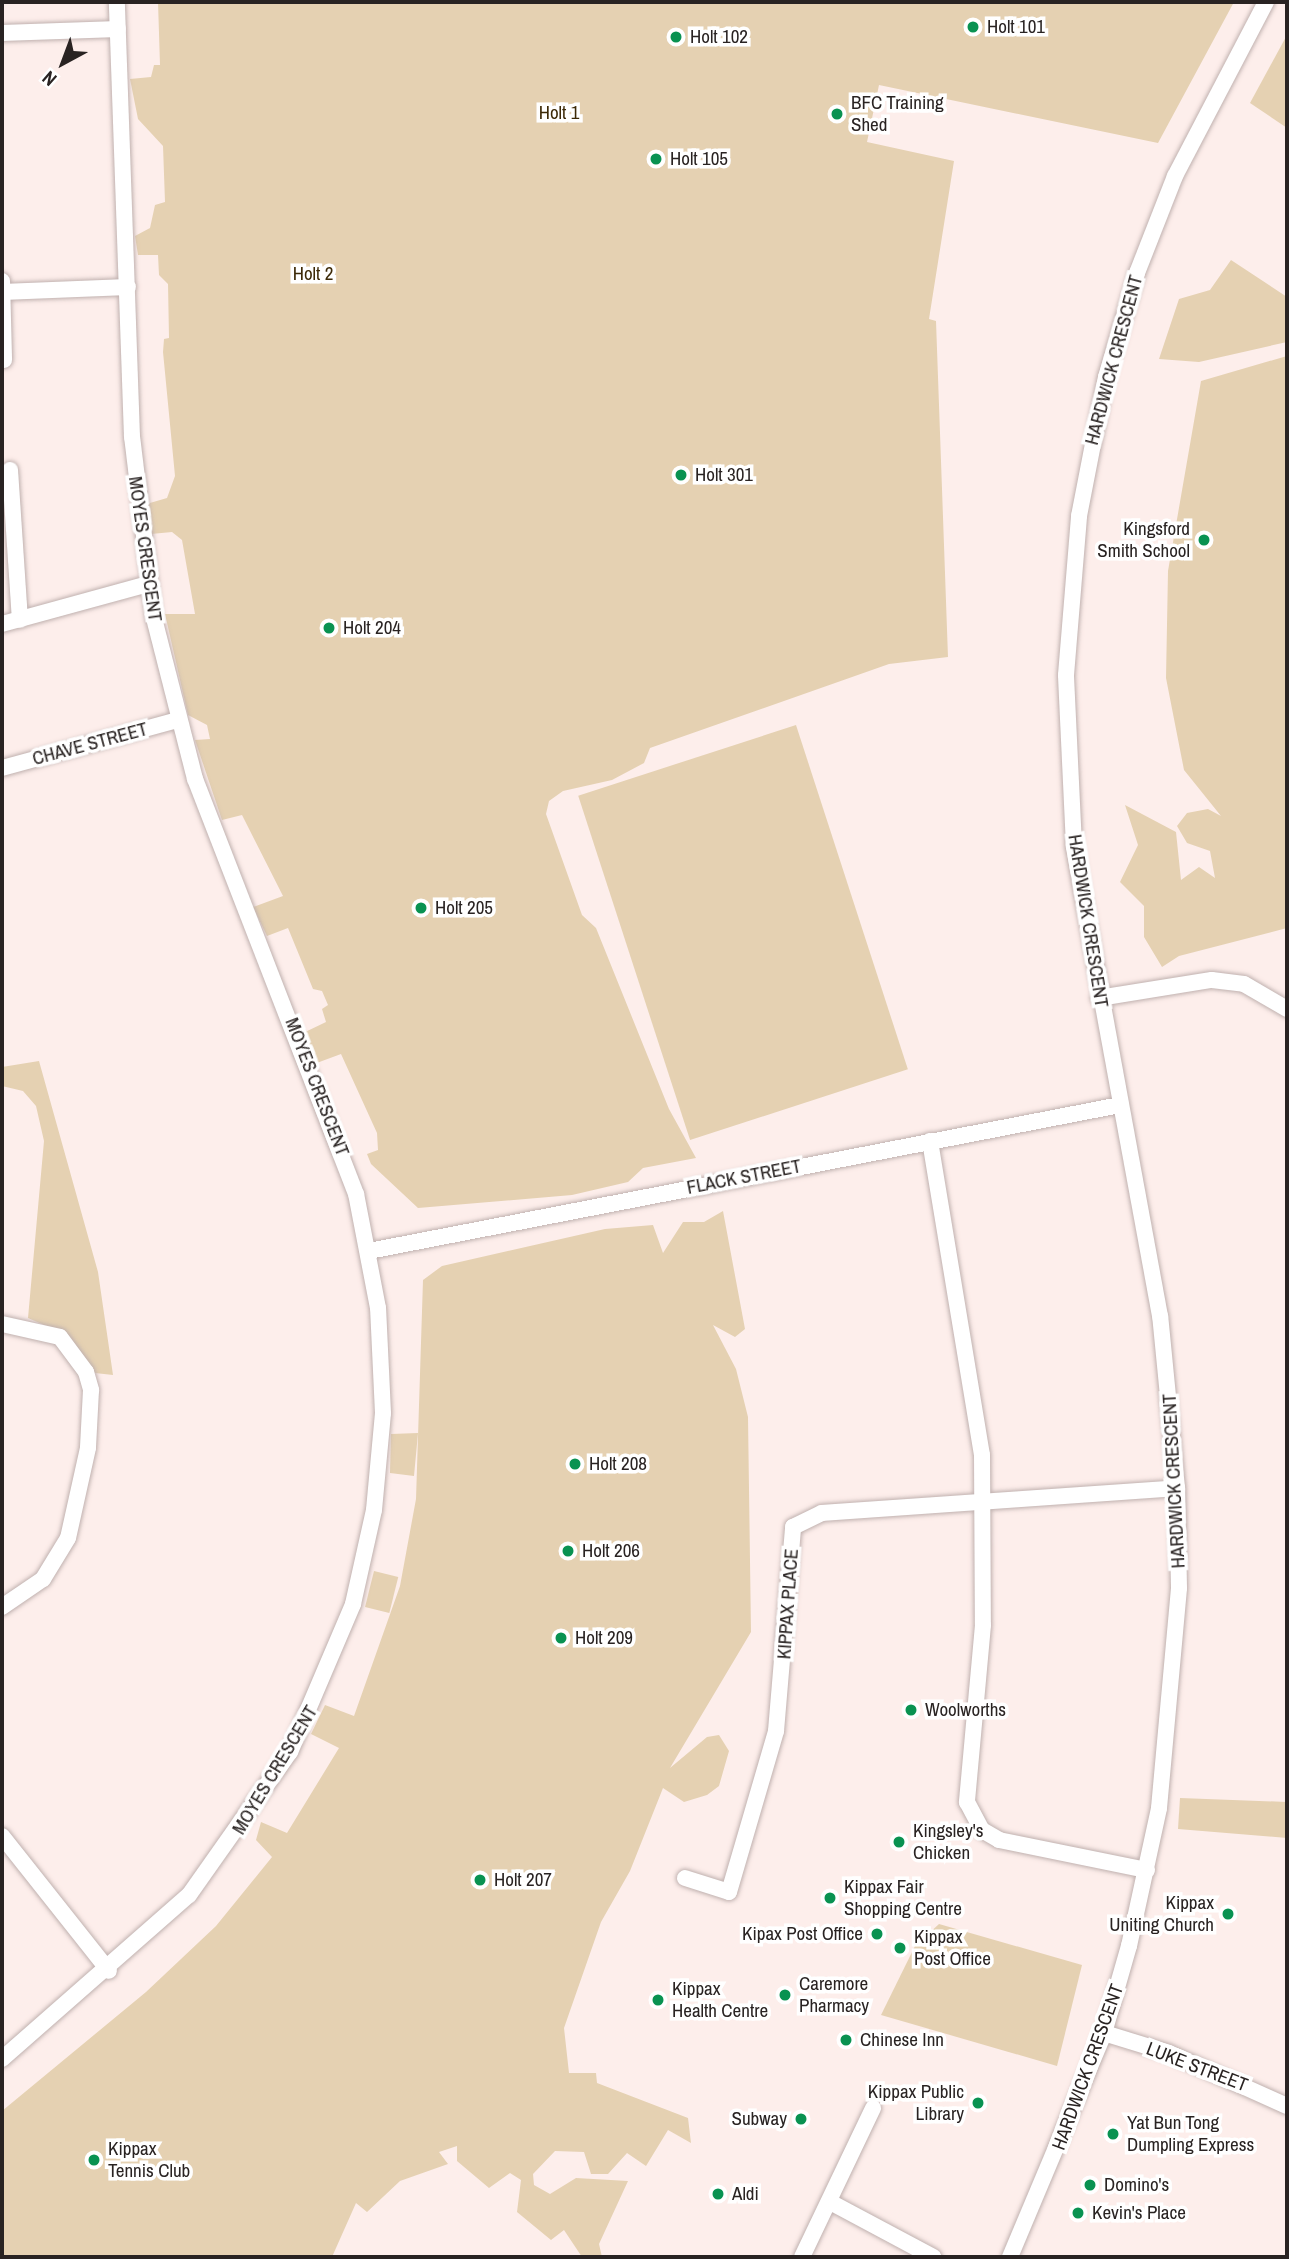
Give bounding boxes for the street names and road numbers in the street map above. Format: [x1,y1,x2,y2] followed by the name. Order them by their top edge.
[1080,273,1148,447] street label: HARDWICK CRESCENT
[124,475,166,623] street label: MOYES CRESCENT
[30,718,150,770] street label: CHAVE STREET
[1063,833,1113,1009] street label: HARDWICK CRESCENT
[280,1015,354,1159] street label: MOYES CRESCENT
[685,1155,803,1199] street label: FLACK STREET
[1158,1393,1190,1569] street label: HARDWICK CRESCENT
[773,1548,803,1660] street label: KIPPAX PLACE
[228,1701,322,1839] street label: MOYES CRESCENT
[1047,1981,1129,2153] street label: HARDWICK CRESCENT
[1143,2037,1251,2097] street label: LUKE STREET

